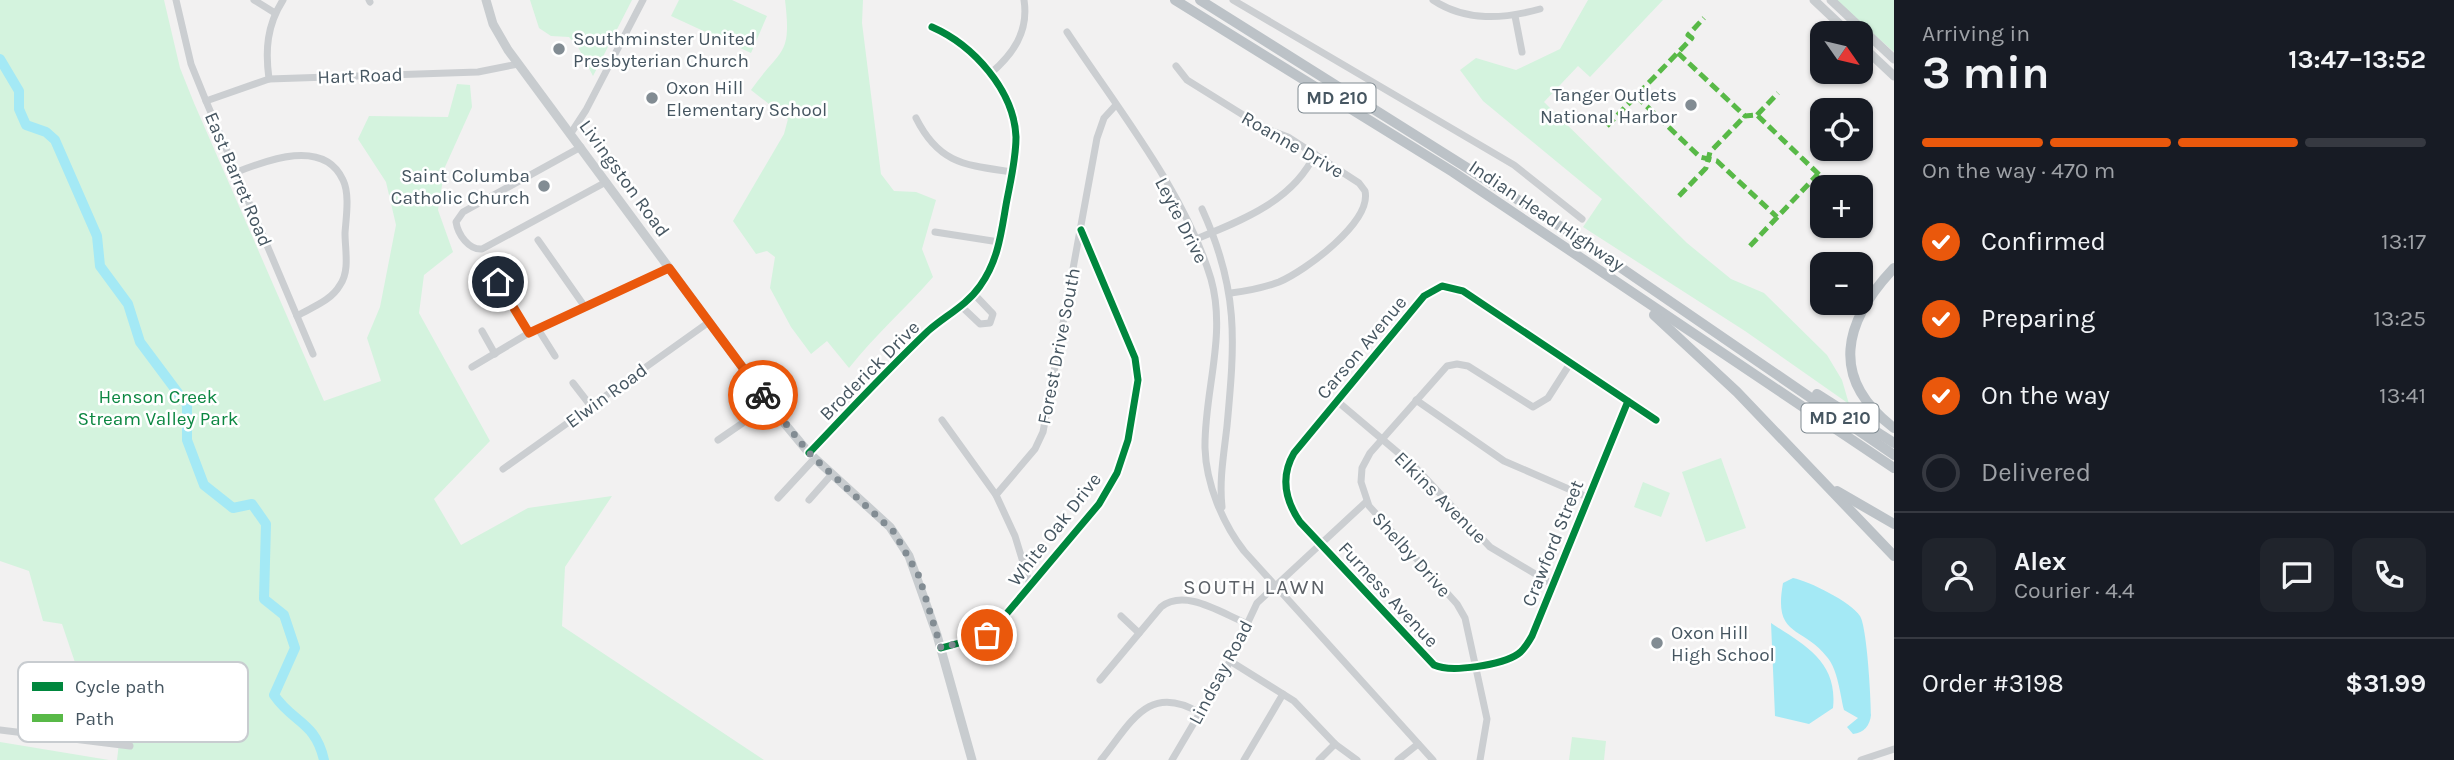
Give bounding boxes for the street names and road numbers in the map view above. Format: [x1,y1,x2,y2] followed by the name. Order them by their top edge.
[317,64,403,88] street label: Hart Road
[1298,84,1376,113] road number: MD 210
[1238,107,1347,183] street label: Roanne Drive
[200,109,276,250] street label: East Barret Road
[574,116,674,241] street label: Livingston Road
[1465,156,1628,276] street label: Indian Head Highway
[1150,174,1212,267] street label: Leyte Drive
[1033,266,1085,426] street label: Forest Drive South
[1312,292,1411,404] street label: Carson Avenue
[815,316,924,425] street label: Broderick Drive
[562,359,652,433] street label: Elwin Road
[1801,404,1878,432] road number: MD 210
[1390,447,1491,548] street label: Elkins Avenue
[1004,469,1106,591] street label: White Oak Drive
[1518,477,1588,610] street label: Crawford Street
[1367,508,1455,602] street label: Shelby Drive
[1334,537,1443,652] street label: Furness Avenue
[1184,617,1258,728] street label: Lindsay Road

